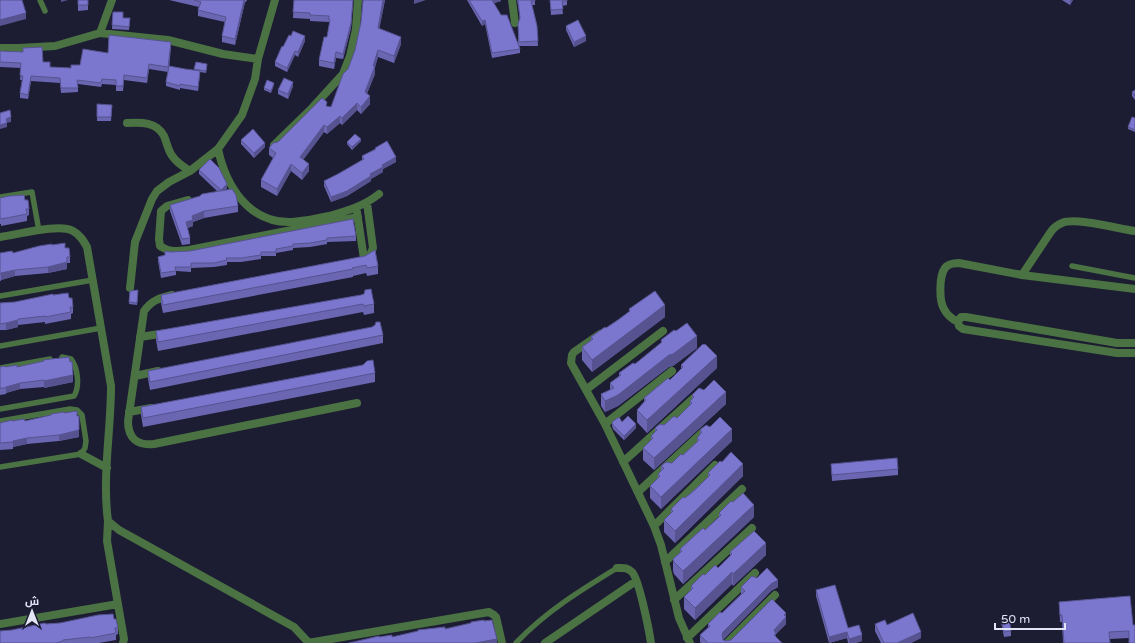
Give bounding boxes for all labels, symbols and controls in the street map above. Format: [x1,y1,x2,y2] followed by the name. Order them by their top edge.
[12,591,52,631] north arrow
[25,595,39,608] text: ش
[995,605,1065,631] scale bar
[1001,612,1030,626] text: 50 m

